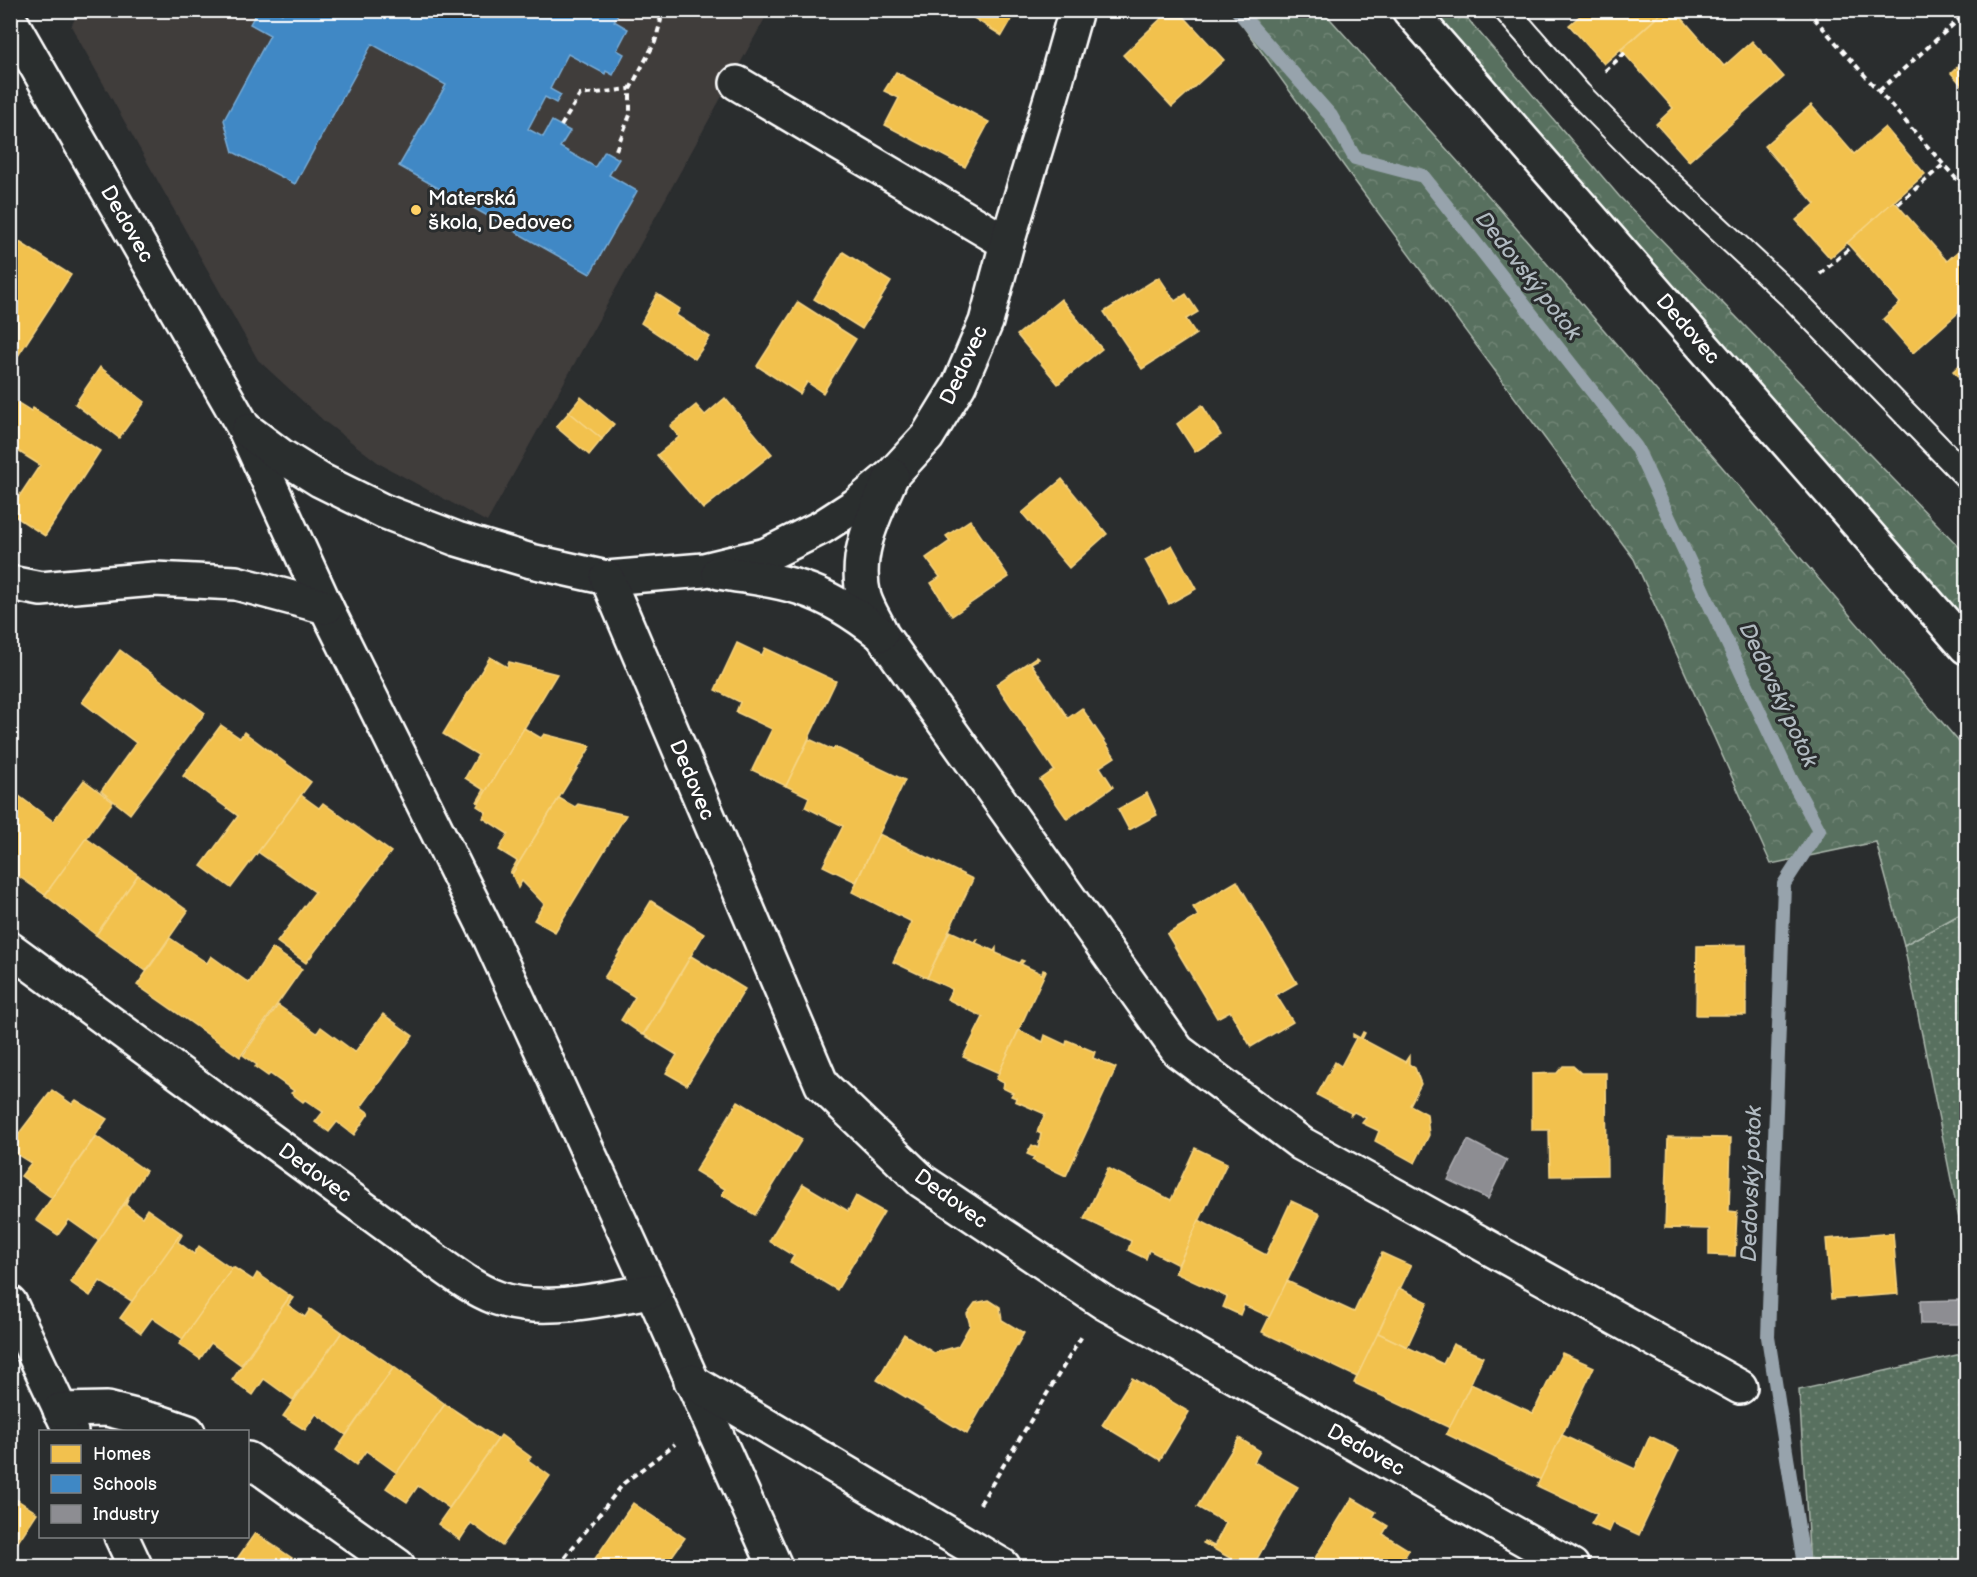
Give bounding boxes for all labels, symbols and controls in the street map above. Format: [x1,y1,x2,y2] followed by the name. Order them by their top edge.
[95,181,159,267] street label: Dedovec
[428,186,572,235] place label: Materská škola, Dedovec
[409,203,423,217] marker: Materská škola, Dedovec
[1469,206,1588,347] water label: Dedovský potok
[1651,289,1725,369] street label: Dedovec
[935,321,993,409] street label: Dedovec
[1733,618,1824,773] water label: Dedovský potok
[664,736,720,824] street label: Dedovec
[1736,1104,1768,1263] water label: Dedovský potok
[273,1138,357,1208] street label: Dedovec
[909,1164,993,1234] street label: Dedovec
[1323,1419,1409,1481] street label: Dedovec
[39,1430,249,1538] legend
[93,1444,151,1465] text: Homes
[93,1474,157,1495] text: Schools
[93,1504,160,1525] text: Industry

